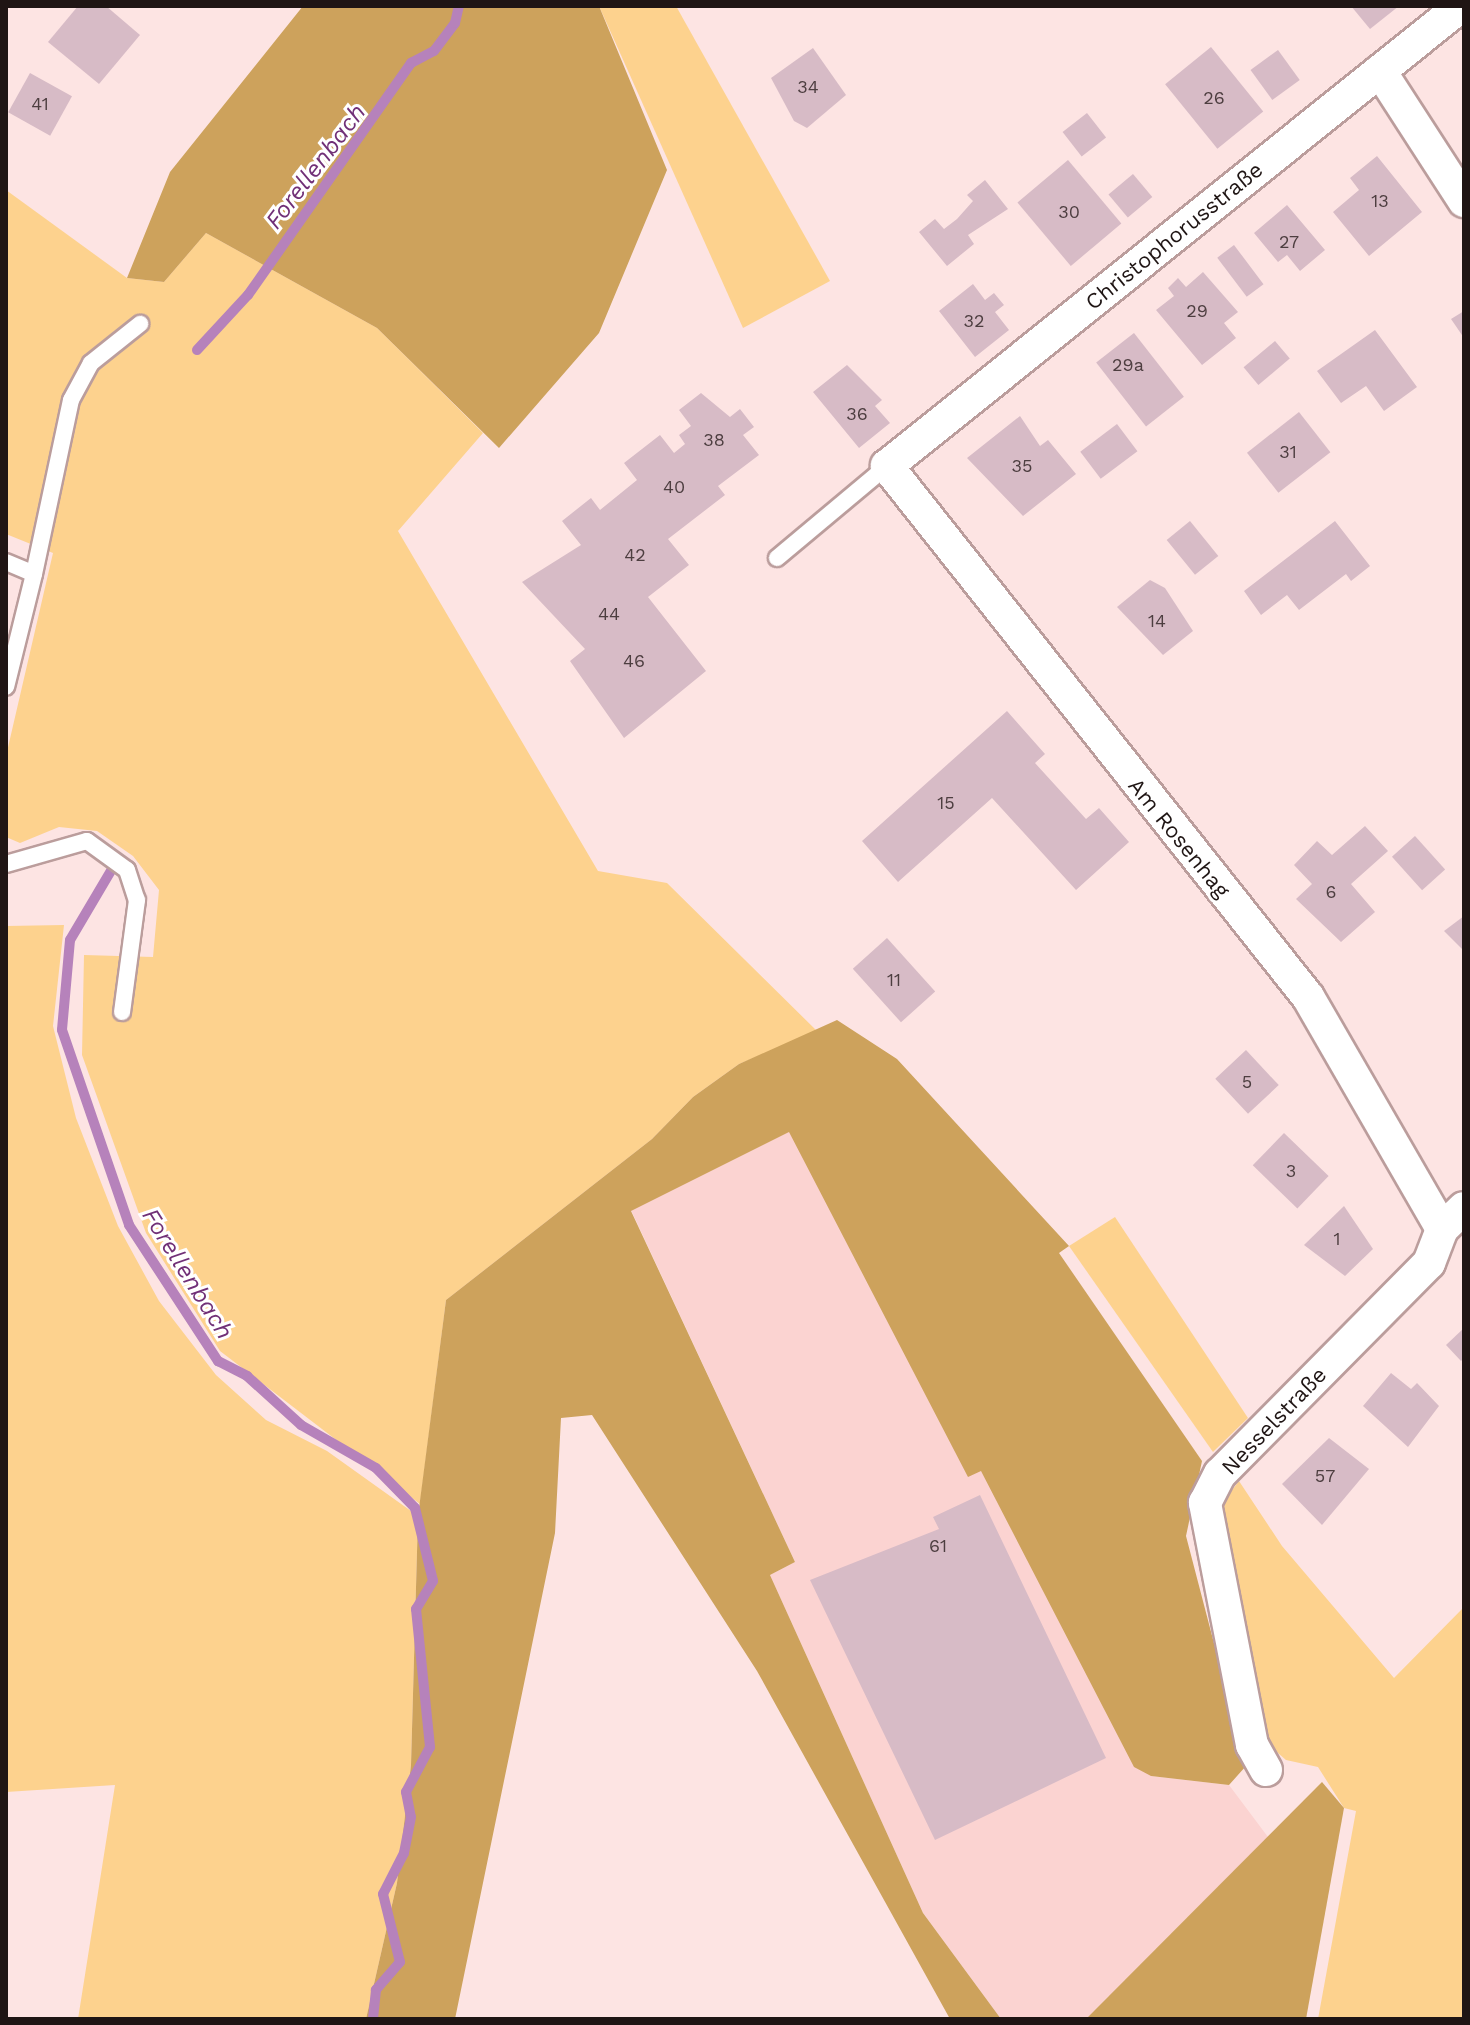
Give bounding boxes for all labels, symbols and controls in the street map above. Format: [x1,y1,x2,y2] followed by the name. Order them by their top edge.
[797,76,819,98] house number: 34
[1203,87,1225,109] house number: 26
[31,93,49,115] house number: 41
[260,99,372,235] water label: Forellenbach
[1080,156,1268,316] street label: Christophorusstraße
[1371,190,1389,212] house number: 13
[1058,201,1080,223] house number: 30
[1279,231,1299,253] house number: 27
[1186,300,1208,322] house number: 29
[964,310,984,332] house number: 32
[1112,354,1144,376] house number: 29a
[846,403,868,425] house number: 36
[703,429,725,451] house number: 38
[1279,441,1297,463] house number: 31
[1012,455,1032,477] house number: 35
[663,476,685,498] house number: 40
[624,544,646,566] house number: 42
[598,603,620,625] house number: 44
[1148,610,1166,632] house number: 14
[623,650,645,672] house number: 46
[1123,773,1235,903] street label: Am Rosenhag
[937,792,955,814] house number: 15
[1326,881,1336,903] house number: 6
[887,969,901,991] house number: 11
[1242,1071,1252,1093] house number: 5
[1286,1160,1296,1182] house number: 3
[135,1203,239,1345] water label: Forellenbach
[1333,1228,1341,1250] house number: 1
[1216,1362,1332,1480] street label: Nesselstraße
[1315,1465,1335,1487] house number: 57
[929,1535,947,1557] house number: 61

